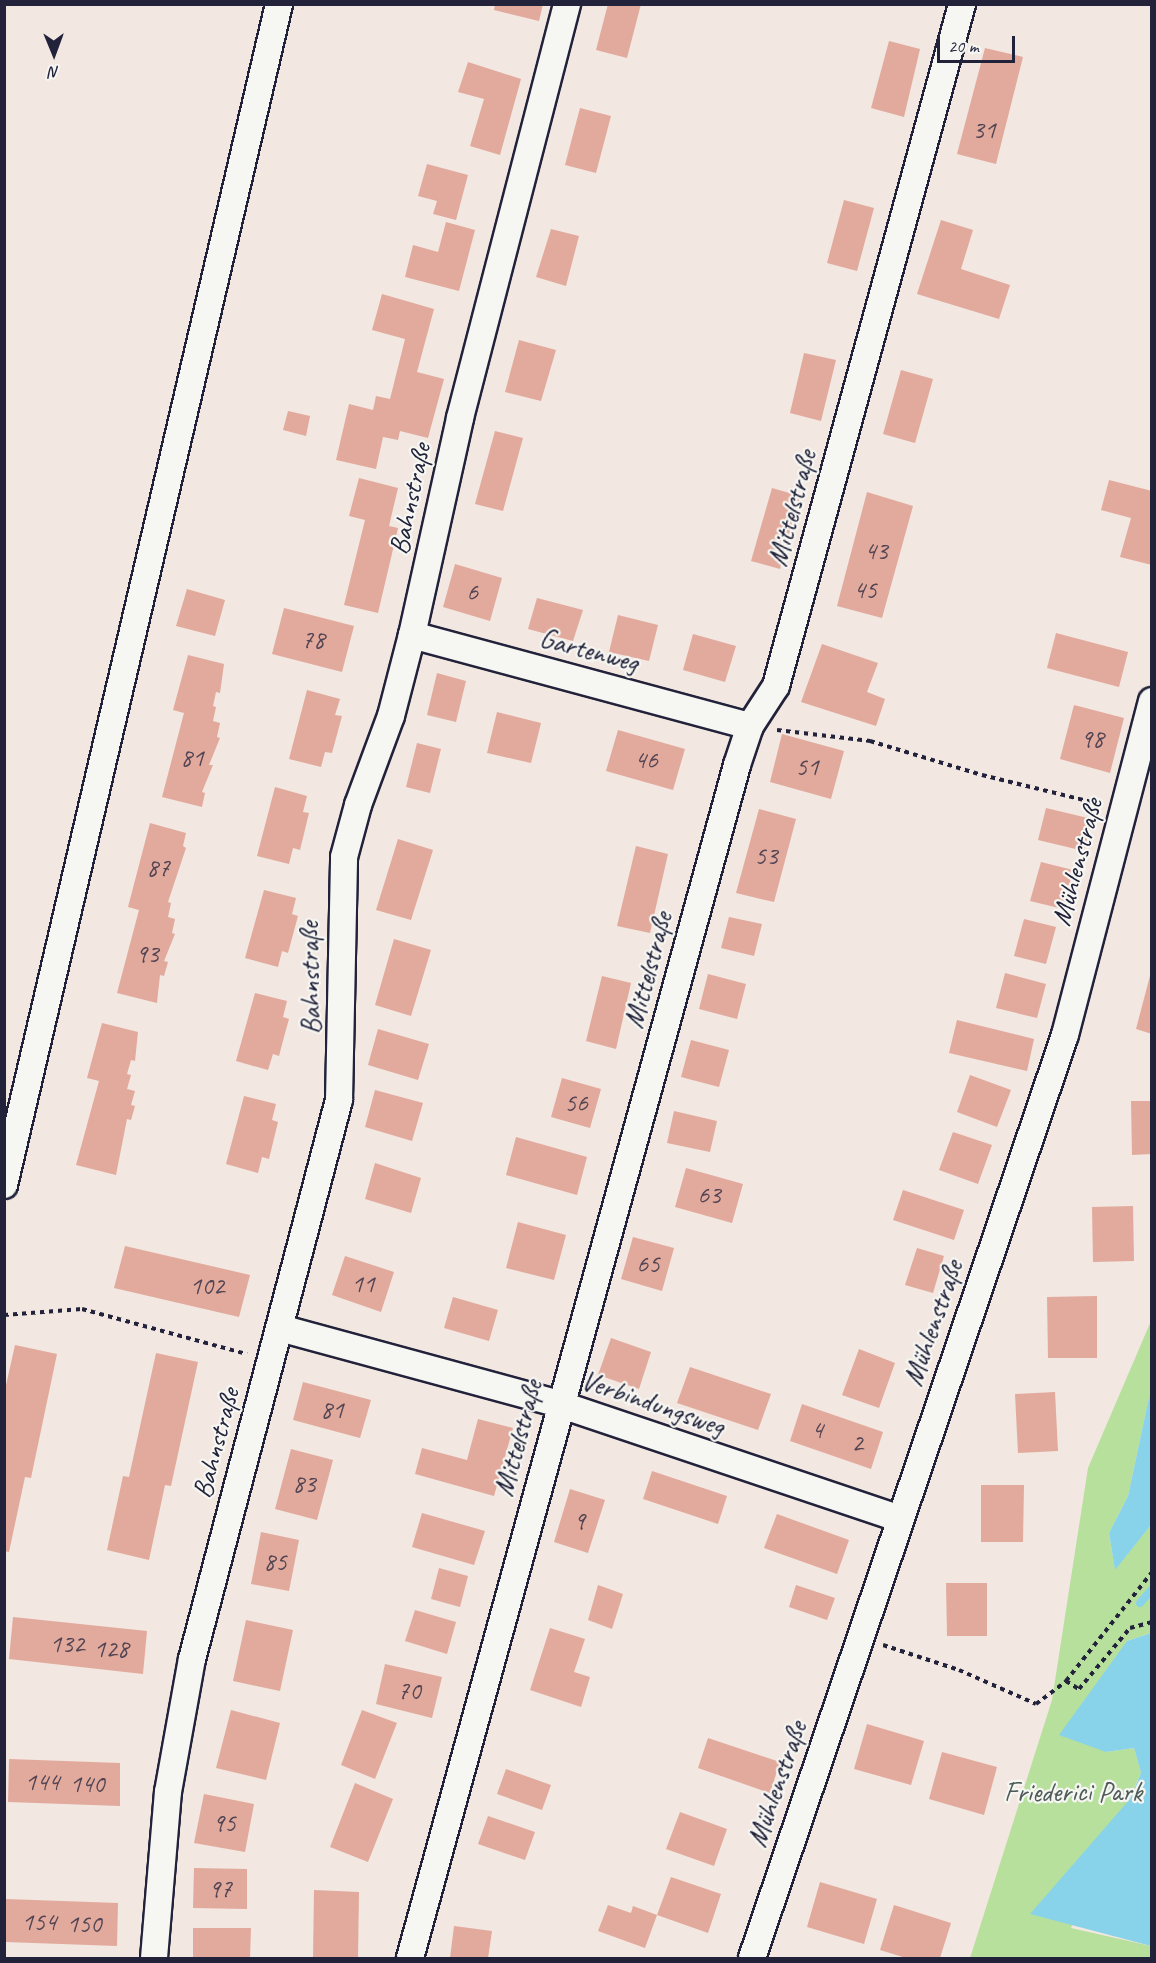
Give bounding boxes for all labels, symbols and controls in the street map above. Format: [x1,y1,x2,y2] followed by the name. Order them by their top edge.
[24,24,84,84] north arrow
[940,24,1018,62] scale bar
[948,35,979,57] text: 20 m
[49,62,59,82] text: N
[972,114,996,146] house number: 31
[382,440,438,558] street label: Bahnstraße
[760,446,824,570] street label: Mittelstraße
[864,535,888,567] house number: 43
[853,574,877,606] house number: 45
[466,576,478,608] house number: 6
[536,621,642,679] street label: Gartenweg
[301,624,325,656] house number: 78
[1080,723,1104,755] house number: 98
[180,742,204,774] house number: 81
[634,744,658,776] house number: 46
[795,751,819,783] house number: 51
[1044,795,1110,929] street label: Mühlenstraße
[754,840,778,872] house number: 53
[146,852,170,884] house number: 87
[616,908,680,1032] street label: Mittelstraße
[292,921,328,1035] street label: Bahnstraße
[135,938,159,970] house number: 93
[564,1087,588,1119] house number: 56
[697,1179,721,1211] house number: 63
[636,1248,660,1280] house number: 65
[896,1256,970,1390] street label: Mühlenstraße
[351,1268,375,1300] house number: 11
[189,1270,225,1302] house number: 102
[577,1363,729,1443] street label: Verbindungsweg
[486,1376,550,1500] street label: Mittelstraße
[185,1384,247,1502] street label: Bahnstraße
[320,1394,344,1426] house number: 81
[811,1414,823,1446] house number: 4
[851,1427,863,1459] house number: 2
[292,1468,316,1500] house number: 83
[573,1505,585,1537] house number: 9
[263,1546,287,1578] house number: 85
[49,1628,85,1660] house number: 132
[93,1633,129,1665] house number: 128
[397,1675,421,1707] house number: 70
[740,1717,814,1851] street label: Mühlenstraße
[24,1766,60,1798] house number: 144
[69,1768,105,1800] house number: 140
[1004,1775,1142,1809] park label: Friederici Park
[212,1807,236,1839] house number: 95
[208,1873,232,1905] house number: 97
[21,1906,57,1938] house number: 154
[66,1908,102,1940] house number: 150

